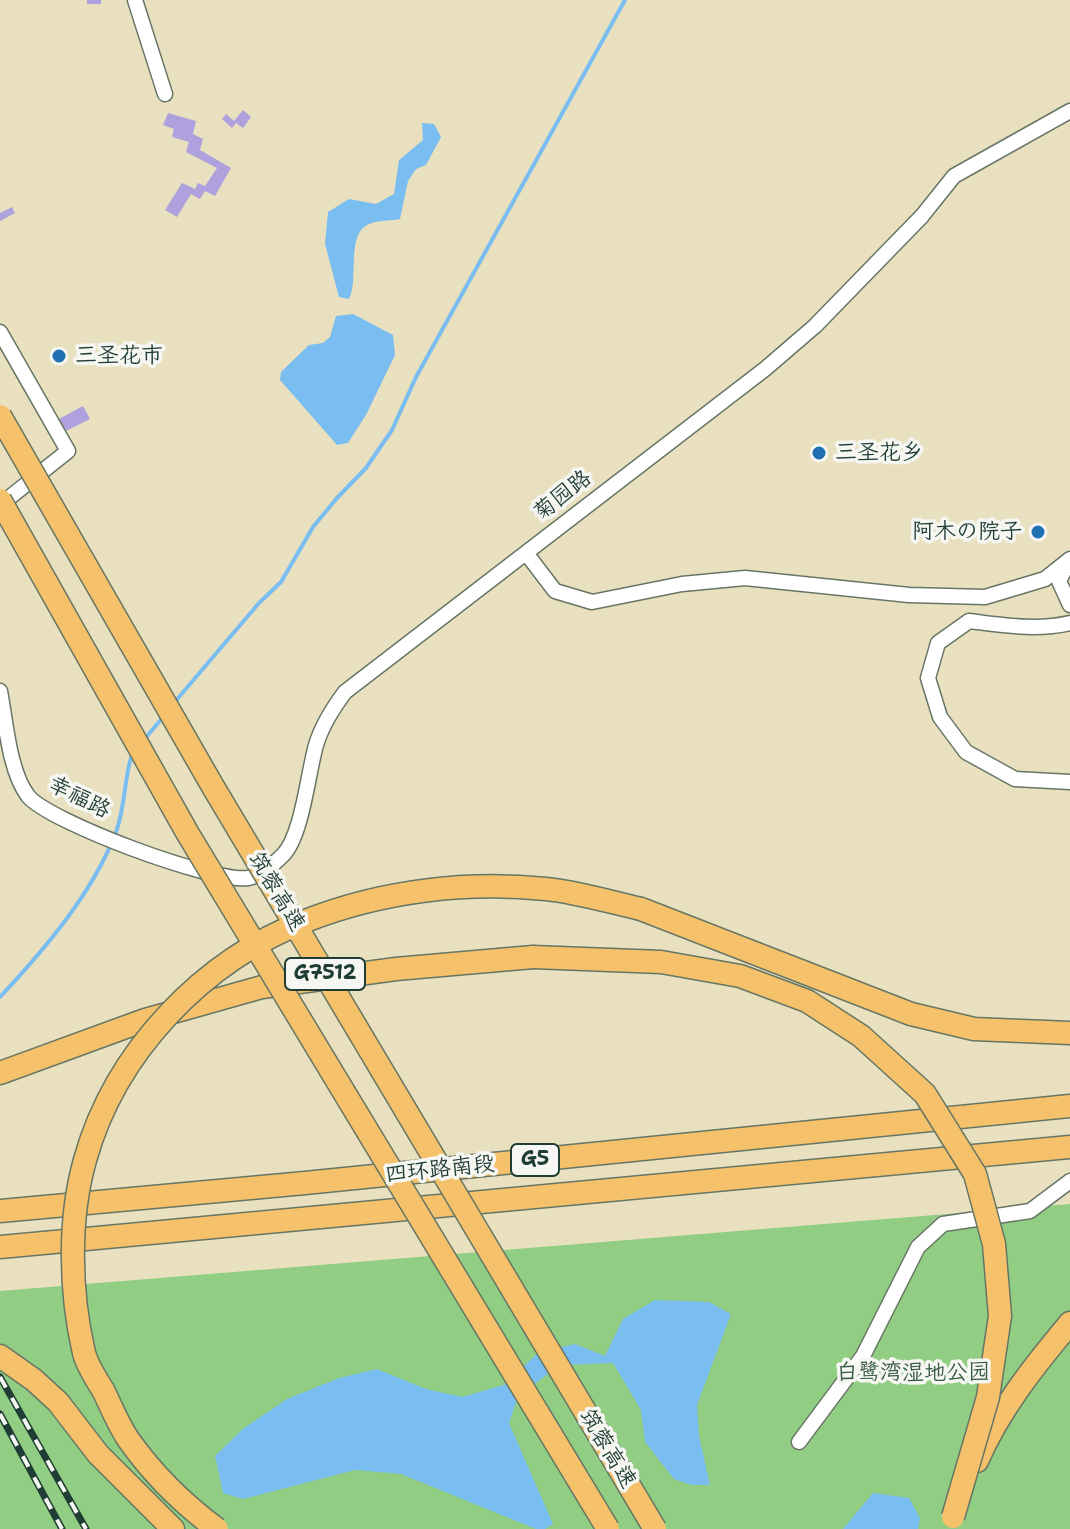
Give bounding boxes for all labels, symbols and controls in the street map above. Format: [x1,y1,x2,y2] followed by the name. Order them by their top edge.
[75,343,163,369] place label: 三圣花市
[50,347,68,365] marker: 三圣花市
[835,440,923,466] place label: 三圣花乡
[810,444,828,462] marker: 三圣花乡
[529,465,597,527] street label: 菊园路
[912,519,1022,545] place label: 阿木の院子
[1029,523,1047,541] marker: 阿木の院子
[44,771,114,825] street label: 幸福路
[242,847,310,937] street label: 筑蓉高速
[285,958,365,990] road number: G7512
[511,1144,559,1176] road number: G5
[384,1151,496,1189] street label: 四环路南段
[836,1360,990,1386] park label: 白鹭湾湿地公园
[573,1404,641,1494] street label: 筑蓉高速

